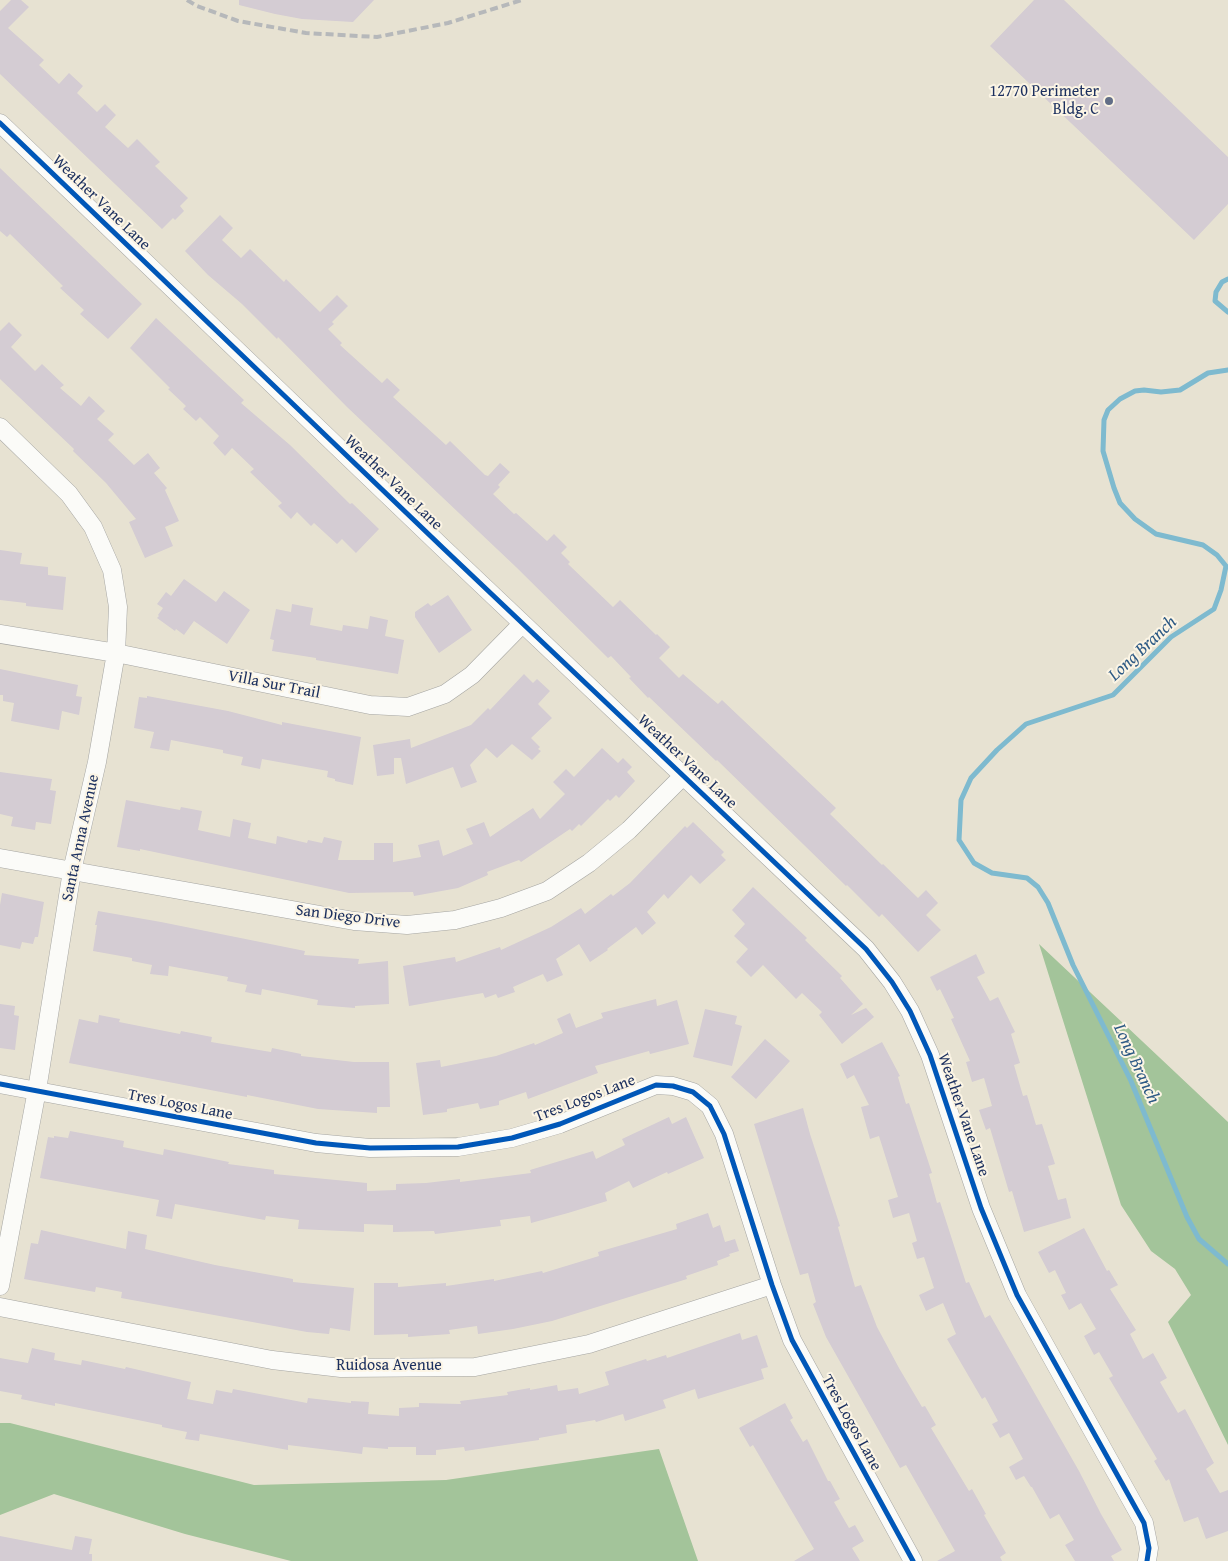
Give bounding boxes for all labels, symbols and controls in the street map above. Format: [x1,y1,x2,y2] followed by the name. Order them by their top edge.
[989,82,1099,120] place label: 12770 Perimeter Bldg. C
[1103,95,1115,107] marker: 12770 Perimeter Bldg. C
[48,151,154,255] street label: Weather Vane Lane
[340,431,446,535] street label: Weather Vane Lane
[1104,612,1182,686] water label: Long Branch
[226,667,322,703] street label: Villa Sur Trail
[633,711,741,813] street label: Weather Vane Lane
[58,773,104,903] street label: Santa Anna Avenue
[295,901,401,933] street label: San Diego Drive
[1108,1021,1164,1107] water label: Long Branch
[933,1051,993,1179] street label: Weather Vane Lane
[532,1071,638,1127] street label: Tres Logos Lane
[126,1085,234,1125] street label: Tres Logos Lane
[336,1356,442,1376] street label: Ruidosa Avenue
[817,1372,885,1474] street label: Tres Logos Lane

